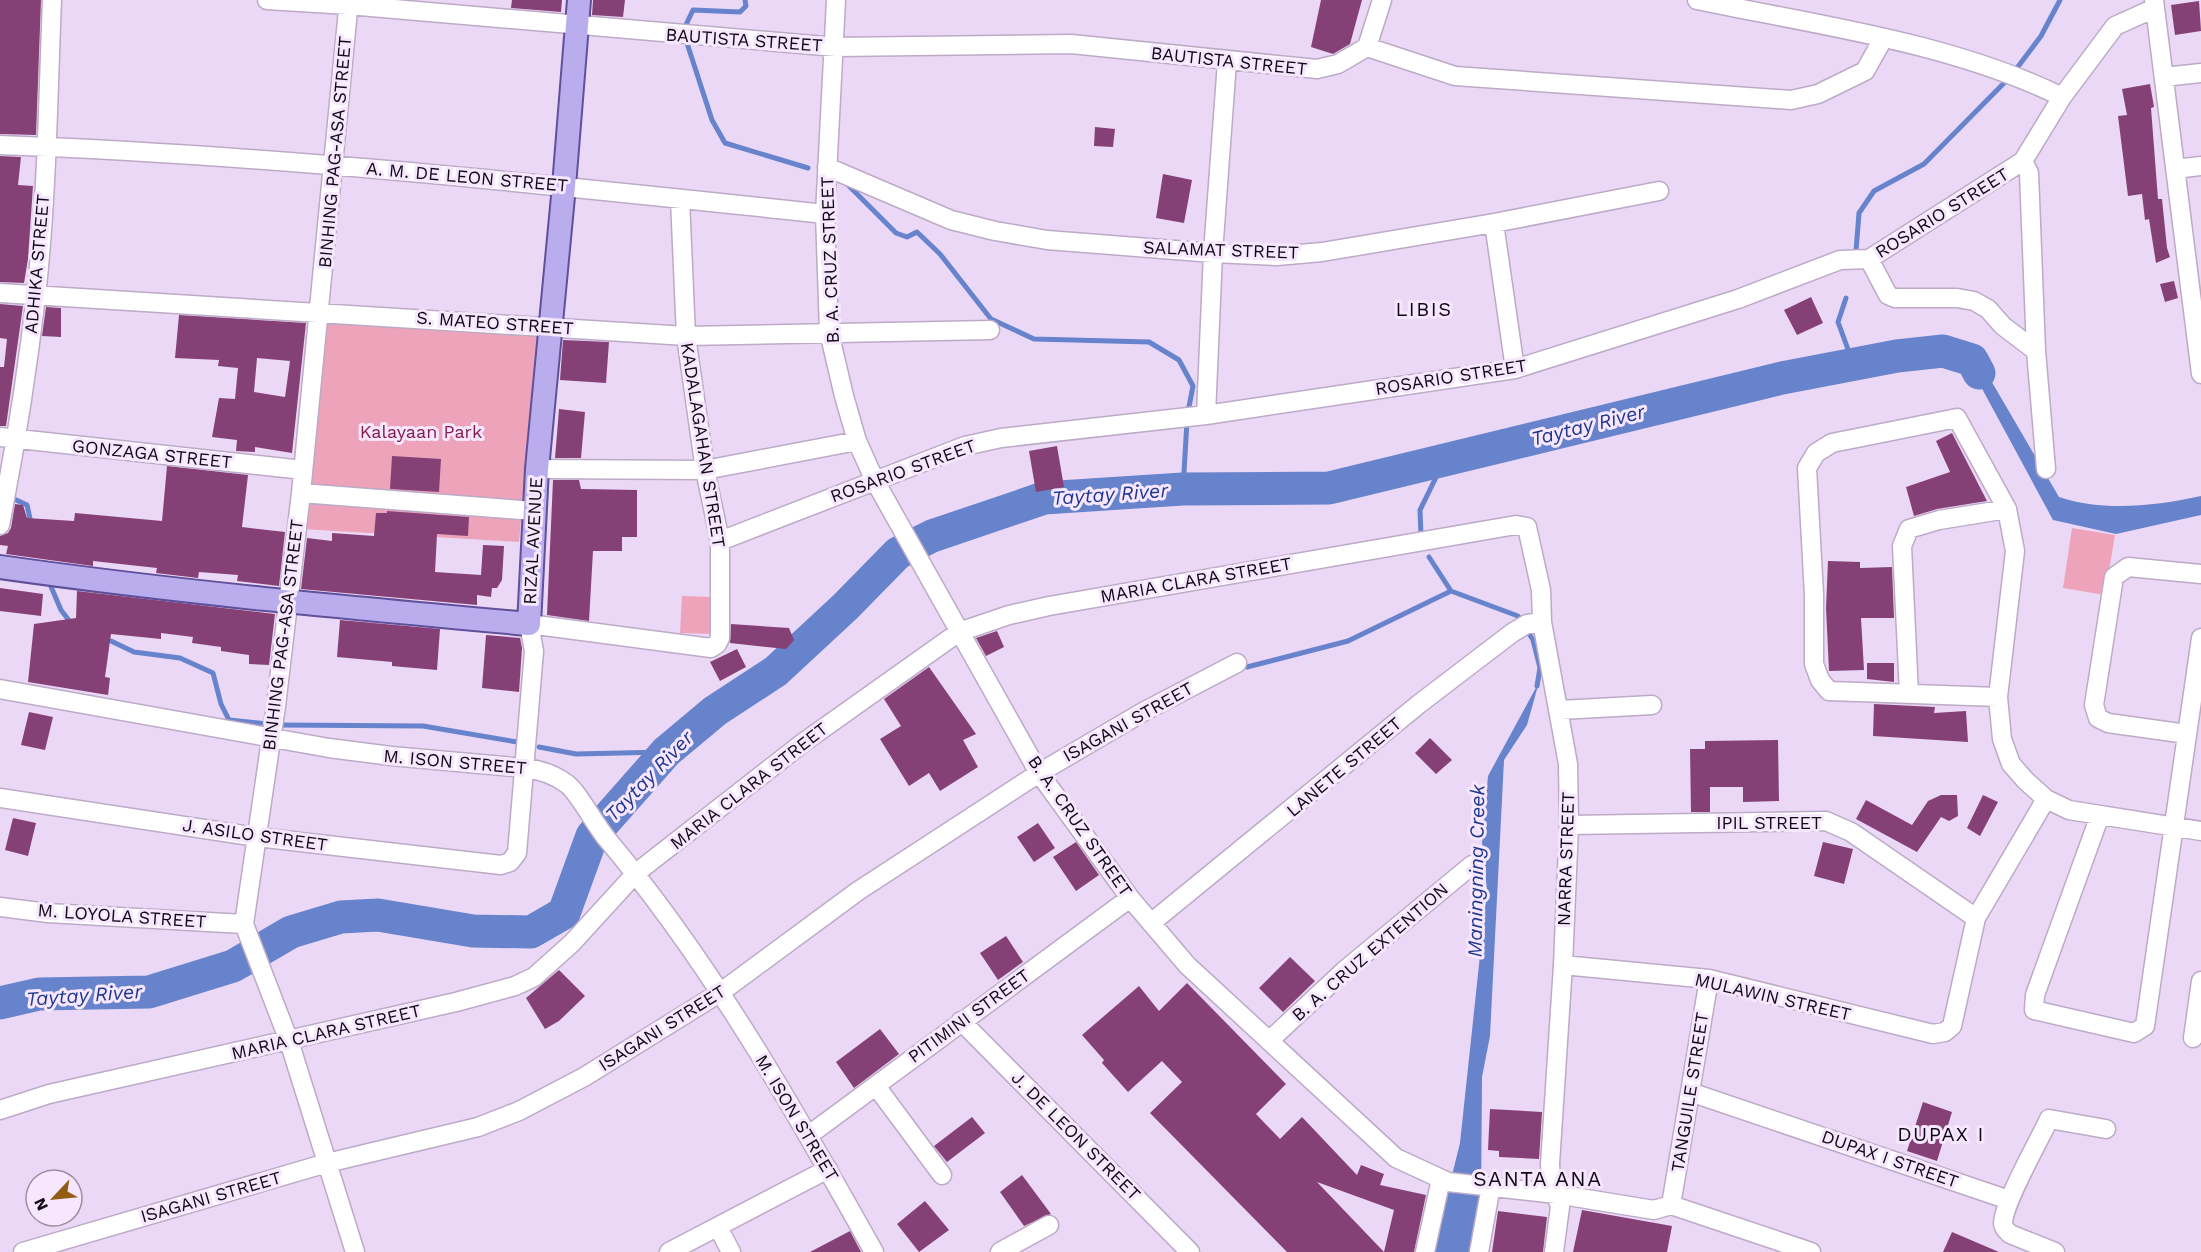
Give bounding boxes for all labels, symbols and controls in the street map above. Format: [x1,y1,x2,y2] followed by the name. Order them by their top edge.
[665,24,823,55] street label: BAUTISTA STREET
[314,35,355,269] street label: BINHING PAG-ASA STREET
[1150,42,1308,79] street label: BAUTISTA STREET
[365,157,569,196] street label: A. M. DE LEON STREET
[1871,163,2012,262] street label: ROSARIO STREET
[816,176,843,344] street label: B. A. CRUZ STREET
[20,193,53,335] street label: ADHIKA STREET
[1143,236,1299,263] street label: SALAMAT STREET
[1395,297,1453,321] district label: LIBIS
[416,307,574,338] street label: S. MATEO STREET
[677,341,730,549] street label: KADALAGAHAN STREET
[1374,354,1528,399] street label: ROSARIO STREET
[1529,399,1649,451] water label: Taytay River
[360,421,482,442] park label: Kalayaan Park
[827,434,978,507] street label: ROSARIO STREET
[71,435,233,472] street label: GONZAGA STREET
[519,477,546,605] street label: RIZAL AVENUE
[1051,478,1170,510] water label: Taytay River
[258,518,307,752] street label: BINHING PAG-ASA STREET
[1099,552,1293,607] street label: MARIA CLARA STREET
[1059,677,1197,766] street label: ISAGANI STREET
[1282,712,1405,821] street label: LANETE STREET
[666,718,832,854] street label: MARIA CLARA STREET
[600,725,699,826] water label: Taytay River
[383,745,528,778] street label: M. ISON STREET
[1024,751,1137,900] street label: B. A. CRUZ STREET
[1462,783,1490,958] water label: Maningning Creek
[1553,792,1578,926] street label: NARRA STREET
[1716,812,1822,833] street label: IPIL STREET
[181,814,329,855] street label: J. ASILO STREET
[1287,878,1452,1025] street label: B. A. CRUZ EXTENTION
[37,899,207,932] street label: M. LOYOLA STREET
[904,964,1034,1067] street label: PITIMINI STREET
[1693,968,1853,1025] street label: MULAWIN STREET
[25,979,144,1011] water label: Taytay River
[594,980,729,1075] street label: ISAGANI STREET
[229,999,423,1064] street label: MARIA CLARA STREET
[1667,1010,1713,1173] street label: TANGUILE STREET
[751,1051,843,1185] street label: M. ISON STREET
[1007,1067,1145,1205] street label: J. DE LEON STREET
[1897,1122,1985,1146] district label: DUPAX I
[1819,1125,1961,1192] street label: DUPAX I STREET
[138,1166,284,1227] street label: ISAGANI STREET
[1473,1166,1603,1191] district label: SANTA ANA
[24,1168,84,1228] north arrow
[30,1195,52,1214] text: N

